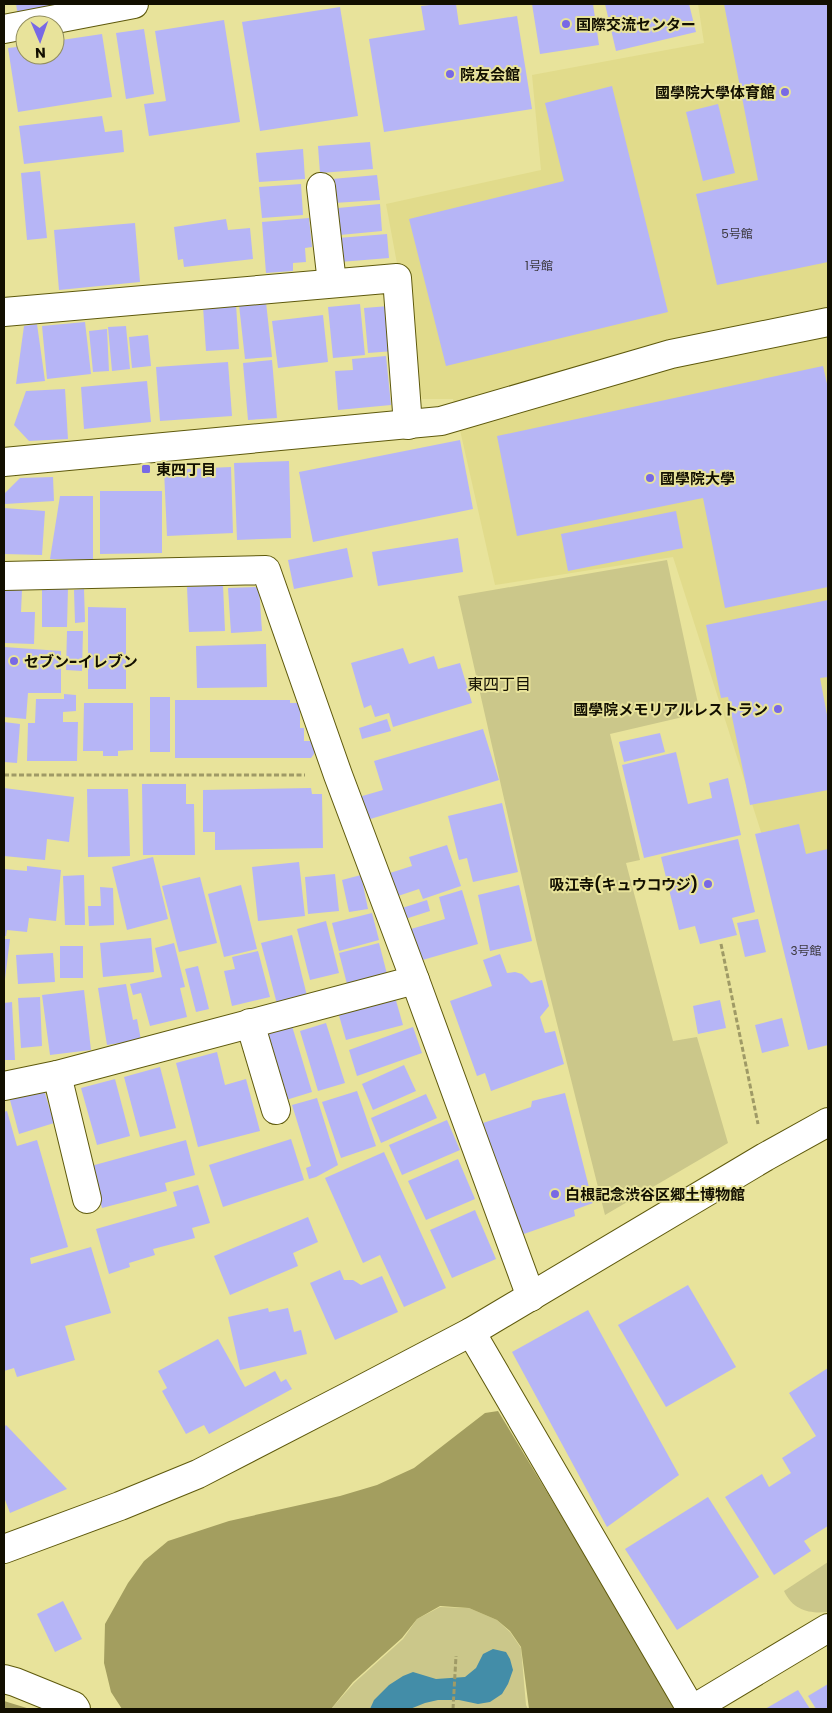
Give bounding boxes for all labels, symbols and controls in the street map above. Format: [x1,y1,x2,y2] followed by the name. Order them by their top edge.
[576,14,696,35] place label: 国際交流センター
[15,15,65,65] north arrow
[560,18,572,30] marker: 国際交流センター
[35,43,46,63] text: N
[460,64,520,85] place label: 院友会館
[444,68,456,80] marker: 院友会館
[655,82,775,103] place label: 國學院大學体育館
[779,86,791,98] marker: 國學院大學体育館
[721,225,753,242] house number: 5号館
[525,257,553,274] house number: 1号館
[156,459,216,480] place label: 東四丁目
[140,463,152,475] marker: 東四丁目
[660,468,735,489] place label: 國學院大學
[644,472,656,484] marker: 國學院大學
[24,651,138,672] place label: セブン-イレブン
[8,655,20,667] marker: セブン-イレブン
[467,673,531,696] district label: 東四丁目
[573,699,768,720] place label: 國學院メモリアルレストラン
[772,703,784,715] marker: 國學院メモリアルレストラン
[549,874,698,895] place label: 吸江寺(キュウコウジ)
[702,878,714,890] marker: 吸江寺(キュウコウジ)
[790,942,822,959] house number: 3号館
[565,1184,745,1205] place label: 白根記念渋谷区郷土博物館
[549,1188,561,1200] marker: 白根記念渋谷区郷土博物館

